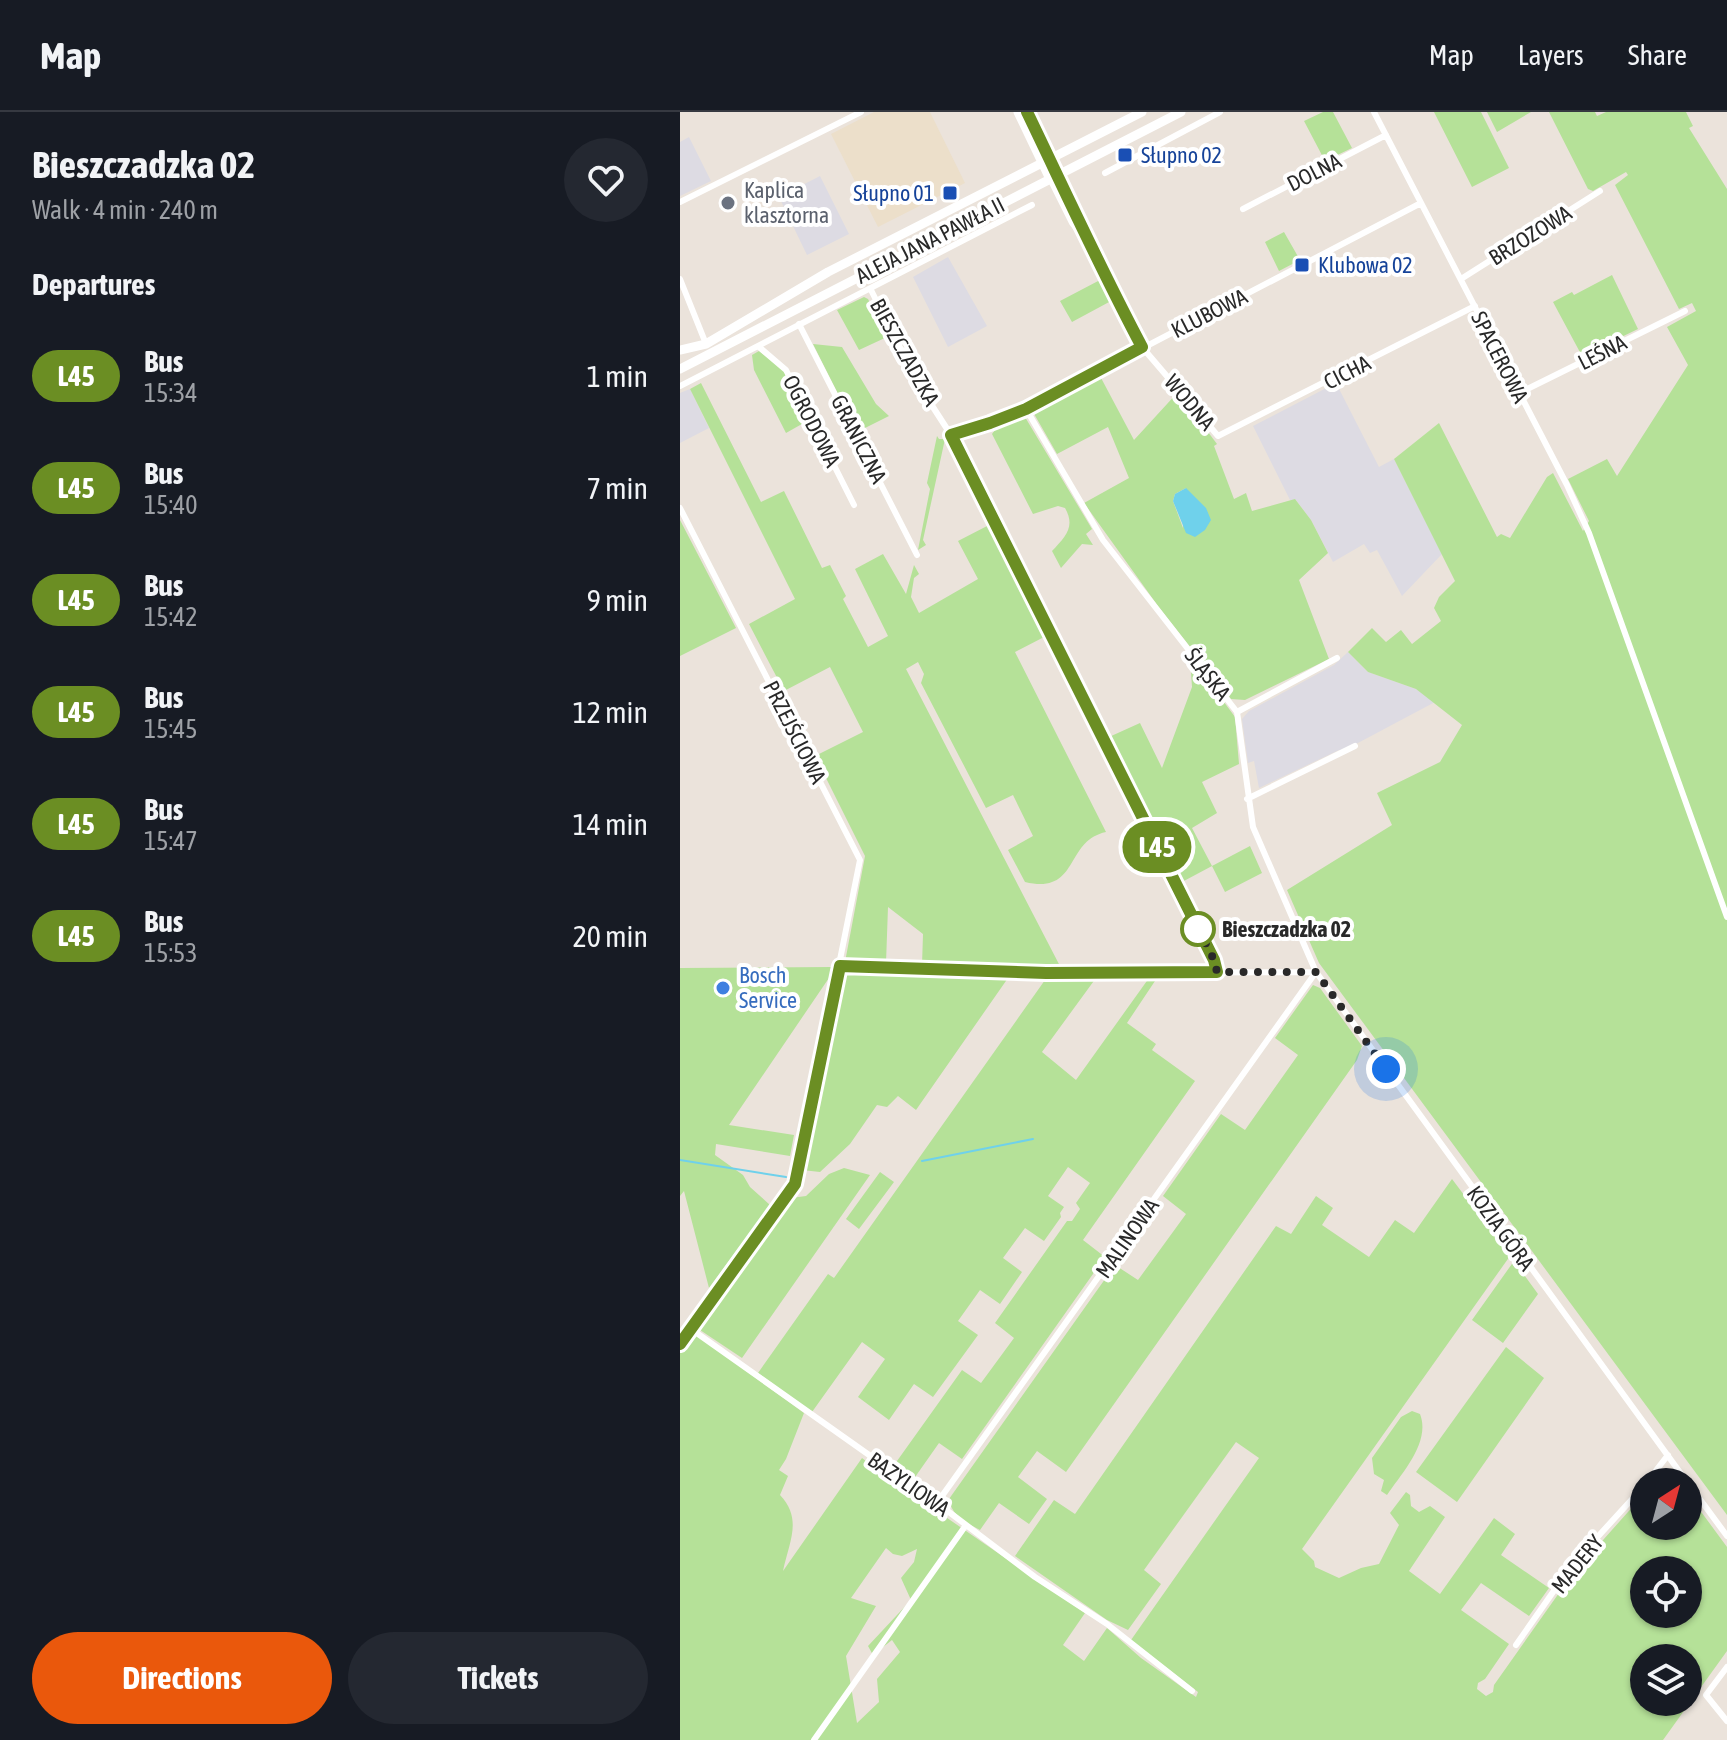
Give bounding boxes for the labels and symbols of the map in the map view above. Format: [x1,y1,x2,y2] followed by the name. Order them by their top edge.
[1141,142,1222,168] place label: Słupno 02
[1116,146,1134,164] marker: Słupno 02
[1283,147,1346,197] street label: DOLNA
[744,177,829,228] place label: Kaplica klasztorna
[853,180,934,206] place label: Słupno 01
[941,184,959,202] marker: Słupno 01
[851,191,1009,289] street label: ALEJA JANA PAWŁA II
[719,194,737,212] marker: Kaplica klasztorna
[1484,199,1576,271] street label: BRZOZOWA
[1318,252,1413,278] place label: Klubowa 02
[1293,256,1311,274] marker: Klubowa 02
[1167,283,1251,343] street label: KLUBOWA
[865,294,945,410] street label: BIESZCZADZKA
[1466,307,1534,407] street label: SPACEROWA
[1573,329,1631,375] street label: LEŚNA
[1319,349,1375,395] street label: CICHA
[1159,369,1221,435] street label: WODNA
[778,371,846,471] street label: OGRODOWA
[826,391,892,488] street label: GRANICZNA
[1179,643,1237,706] street label: ŚLĄSKA
[758,676,832,788] street label: PRZEJŚCIOWA
[1111,821,1203,873] line badge: L45
[1181,912,1215,946] marker: Bieszczadzka 02
[1222,916,1351,942] place label: Bieszczadzka 02
[739,962,797,1013] place label: Bosch Service
[714,979,732,997] marker: Bosch Service
[1366,1049,1406,1089] your location
[1462,1181,1540,1276] street label: KOZIA GÓRA
[1090,1193,1164,1283] street label: MALINOWA
[863,1446,955,1522] street label: BAZYLIOWA
[1630,1468,1702,1540] north arrow
[1546,1529,1609,1599] street label: MADERY

